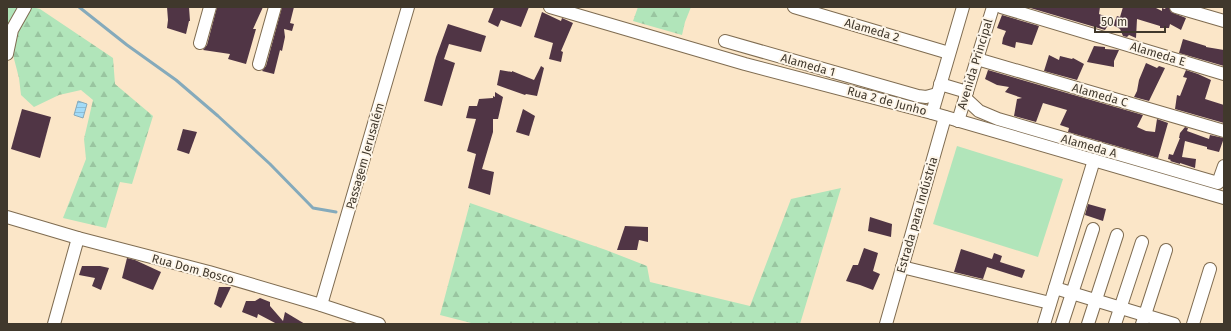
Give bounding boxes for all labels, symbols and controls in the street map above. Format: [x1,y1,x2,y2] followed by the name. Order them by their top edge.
[1095,8,1165,34] scale bar
[843,15,901,45] street label: Alameda 2
[1101,15,1127,29] text: 50 m
[955,16,996,111] street label: Avenida Principal
[1129,39,1187,69] street label: Alameda E
[779,51,837,79] street label: Alameda 1
[1071,80,1130,110] street label: Alameda C
[846,84,928,118] street label: Rua 2 de Junho
[343,101,387,211] street label: Passagem Jerusalém
[1059,131,1119,161] street label: Alameda A
[894,155,940,275] street label: Estrada para Indústria
[150,251,236,287] street label: Rua Dom Bosco

